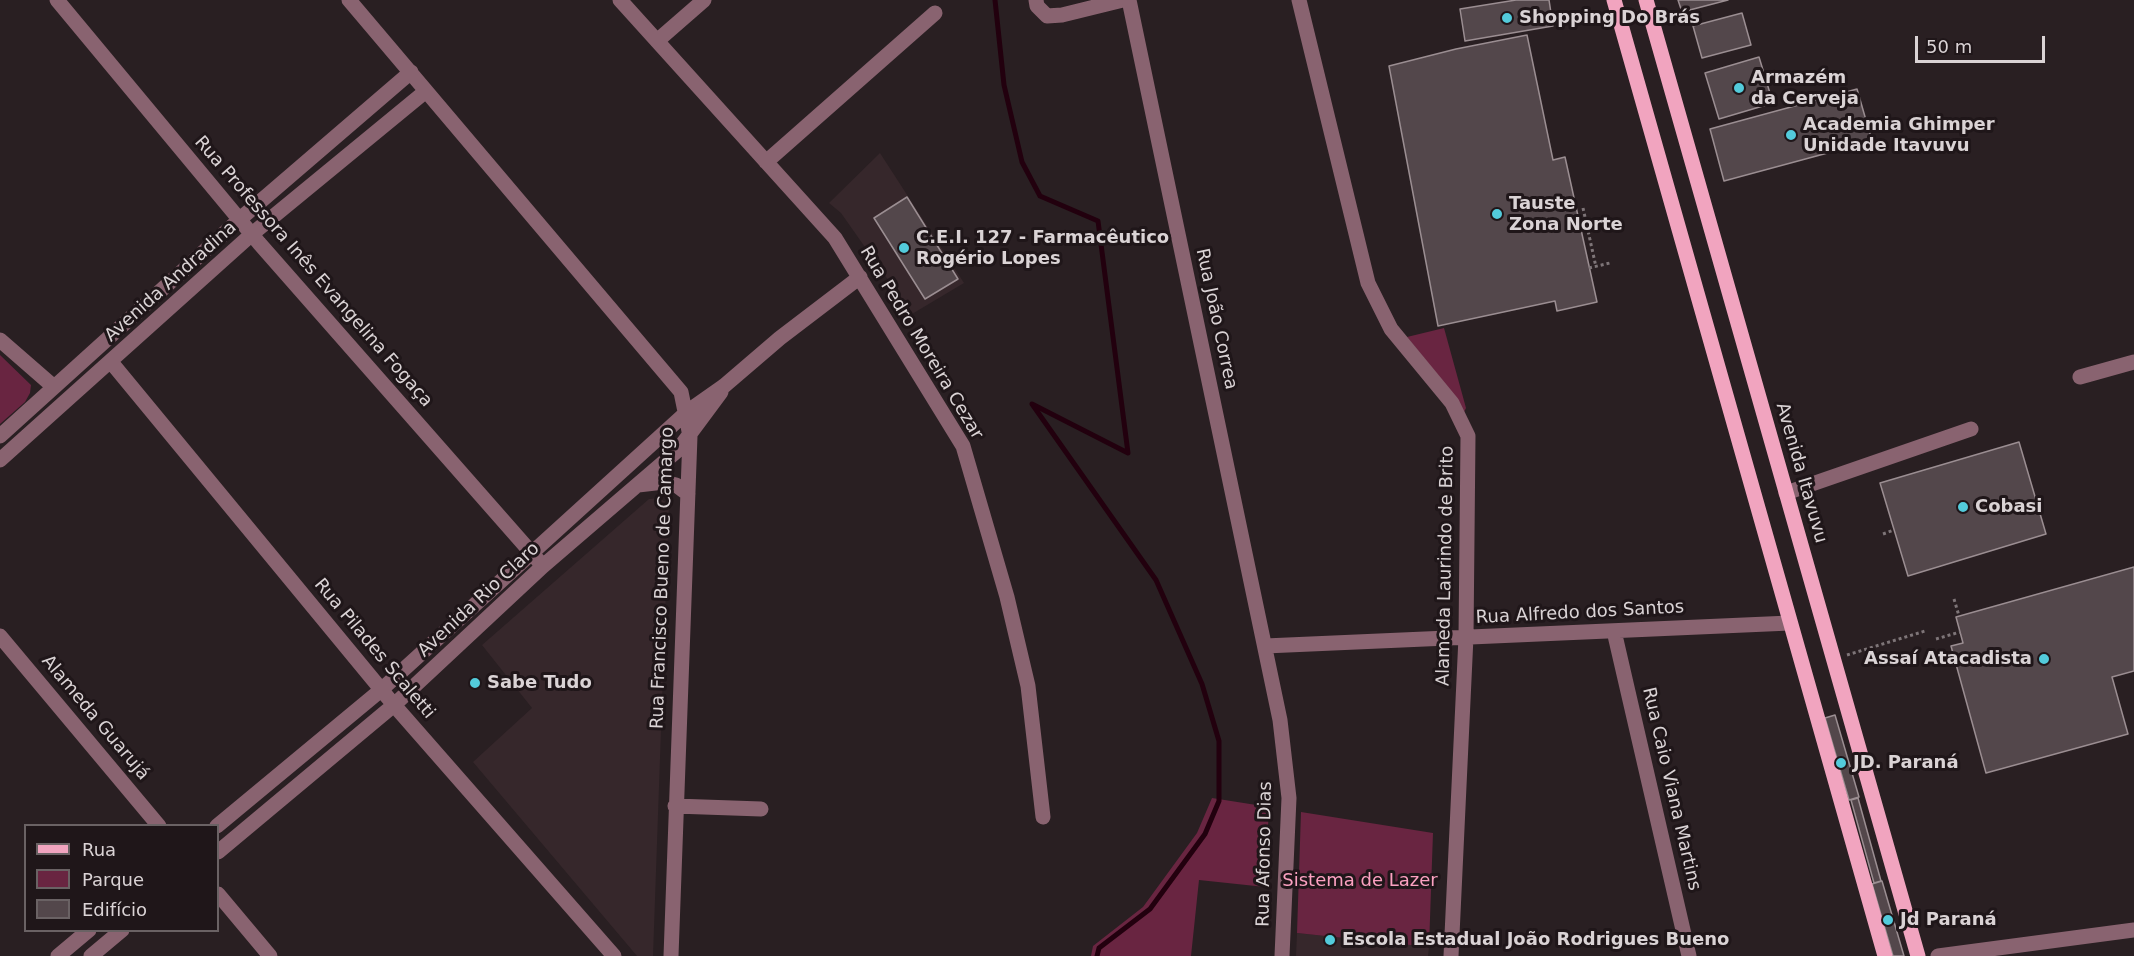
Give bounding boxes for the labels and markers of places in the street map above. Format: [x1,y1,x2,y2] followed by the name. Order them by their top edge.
[1519,7,1700,29] place label: Shopping Do Brás
[1500,11,1514,25] marker: Shopping Do Brás
[1751,67,1859,110] place label: Armazém da Cerveja
[1732,81,1746,95] marker: Armazém da Cerveja
[1803,114,1995,156] place label: Academia Ghimper Unidade Itavuvu
[1784,128,1798,142] marker: Academia Ghimper Unidade Itavuvu
[1509,193,1623,236] place label: Tauste Zona Norte
[1490,207,1504,221] marker: Tauste Zona Norte
[916,227,1169,270] place label: C.E.I. 127 - Farmacêutico Rogério Lopes
[897,241,911,255] marker: C.E.I. 127 - Farmacêutico Rogério Lopes
[1975,496,2042,518] place label: Cobasi
[1956,500,1970,514] marker: Cobasi
[1864,648,2032,670] place label: Assaí Atacadista
[2037,652,2051,666] marker: Assaí Atacadista
[487,672,592,694] place label: Sabe Tudo
[468,676,482,690] marker: Sabe Tudo
[1853,752,1959,774] place label: JD. Paraná
[1834,756,1848,770] marker: JD. Paraná
[1900,909,1997,931] place label: Jd Paraná
[1881,913,1895,927] marker: Jd Paraná
[1342,929,1729,951] place label: Escola Estadual João Rodrigues Bueno
[1323,933,1337,947] marker: Escola Estadual João Rodrigues Bueno

